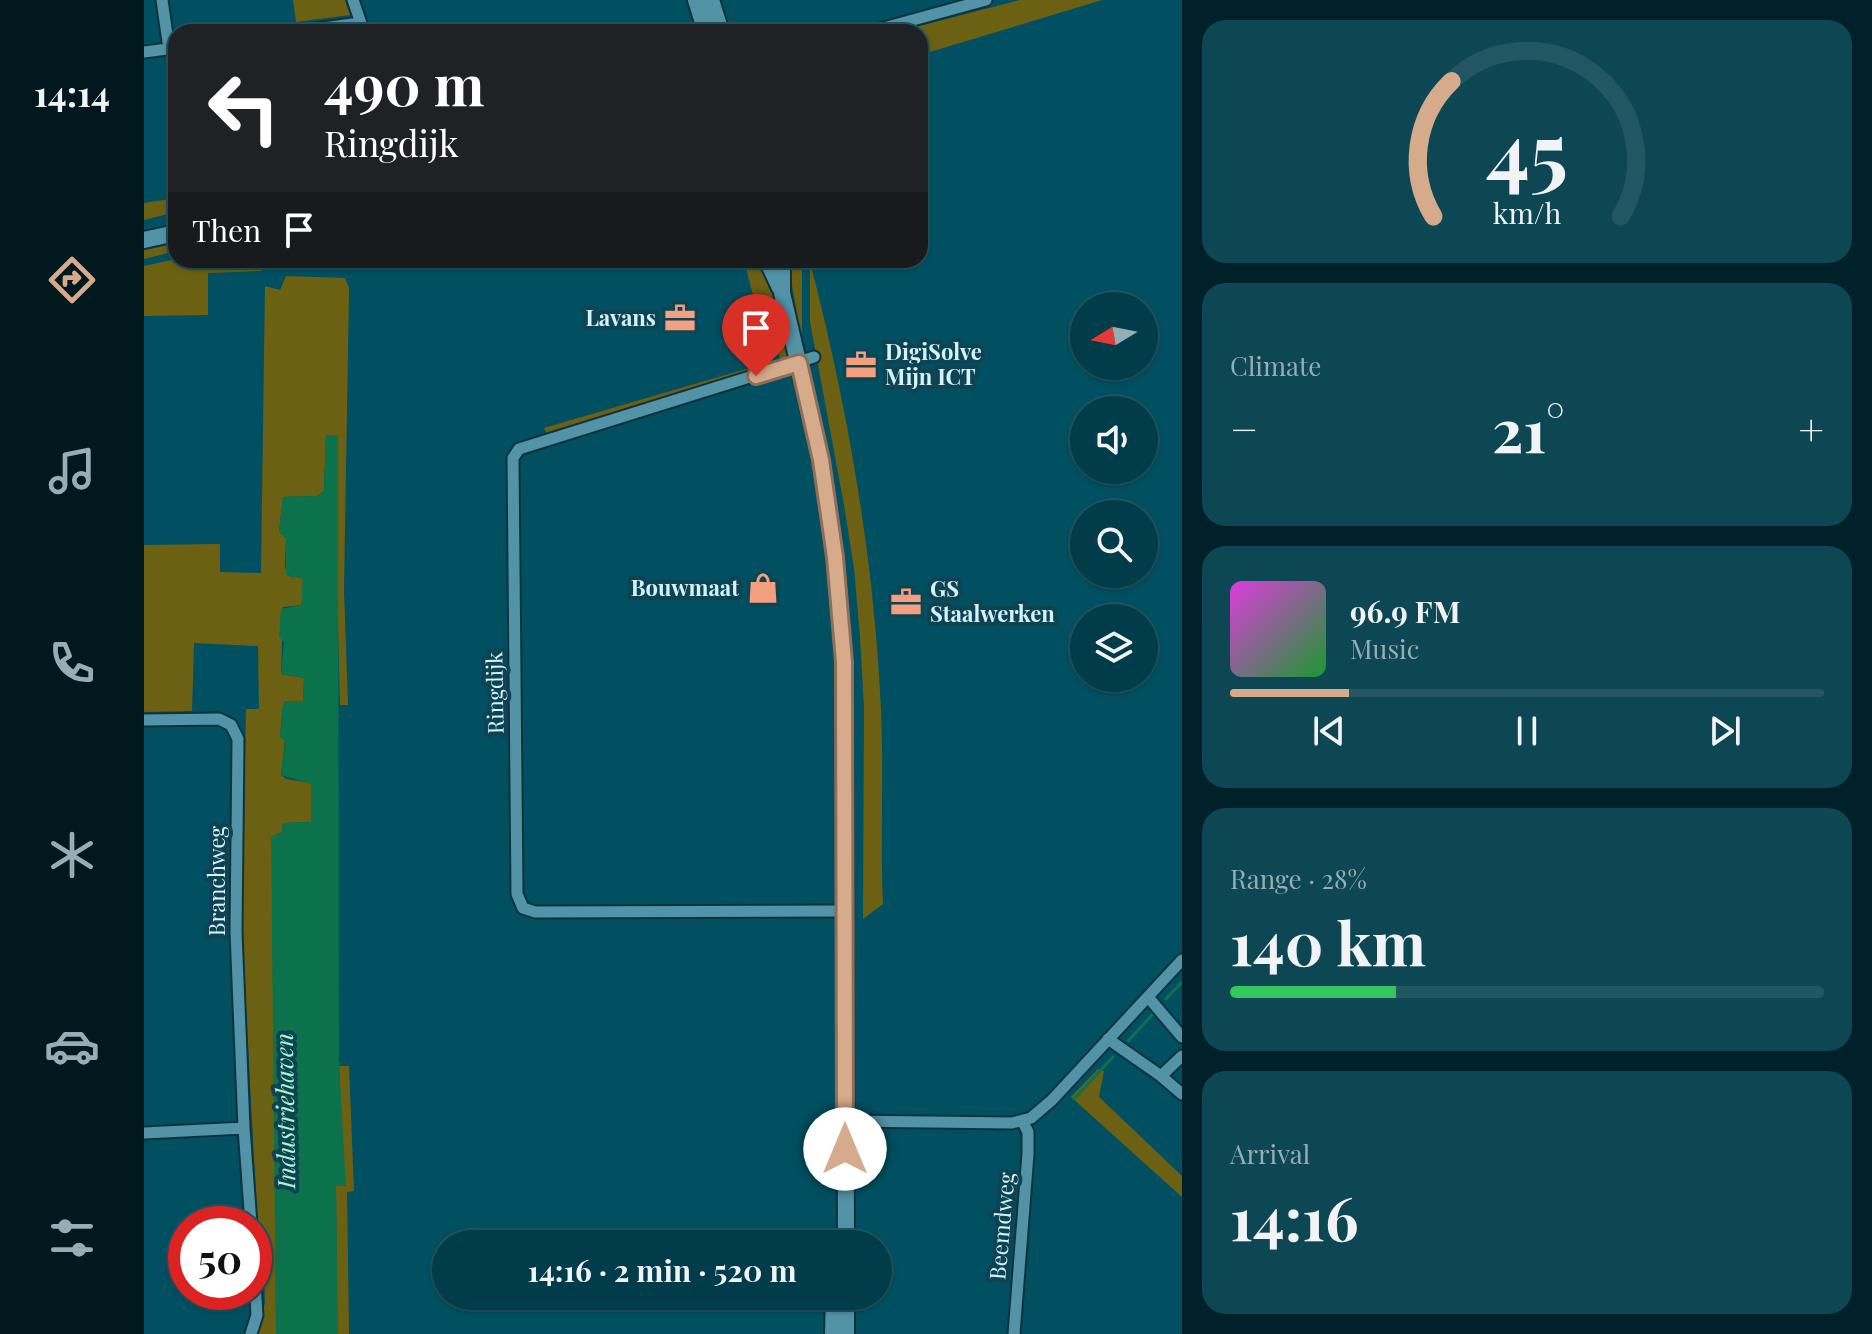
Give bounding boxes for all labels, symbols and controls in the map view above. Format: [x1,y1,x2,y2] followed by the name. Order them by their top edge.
[324,46,484,121] text: 490 m
[192,56,296,160] icon: left
[34,68,110,116] text: 14:14
[1486,93,1568,204] text: 45
[324,118,459,166] text: Ringdijk
[1493,194,1561,232] text: km/h
[277,208,321,252] icon: arrive
[192,210,261,250] text: Then
[44,252,100,308] icon: directions
[1070,292,1158,380] north arrow
[1070,292,1158,692] map controls
[722,294,790,376] pin
[663,301,697,335] office icon: Lavans
[585,302,656,332] place label: Lavans
[734,306,778,350] icon: arrive
[885,336,982,391] place label: DigiSolve Mijn ICT
[844,348,878,382] office icon: DigiSolve Mijn ICT
[1230,348,1321,383] text: Climate
[1492,388,1565,468] text: 21°
[1070,396,1158,484] button: sound
[1230,398,1258,457] text: −
[1798,398,1824,457] text: +
[44,443,100,499] icon: music
[1070,500,1158,588] button: search
[746,571,780,605] shop icon: Bouwmaat
[631,572,739,602] place label: Bouwmaat
[930,573,1055,628] place label: GS Staalwerken
[889,585,923,619] office icon: GS Staalwerken
[1350,591,1460,631] text: 96.9 FM
[1070,604,1158,692] button: layers
[1350,631,1419,666] text: Music
[44,635,100,691] icon: phone
[478,652,510,734] street label: Ringdijk
[1307,709,1351,753] icon: previous
[1505,709,1549,753] icon: pause
[1703,709,1747,753] icon: next
[201,825,231,936] street label: Branchweg
[44,827,100,883] icon: climate
[1230,861,1367,896] text: Range · 28%
[1230,901,1426,981] text: 140 km
[44,1018,100,1074] icon: car
[267,1033,301,1190] water label: Industriehaven
[803,1107,887,1191] position arrow
[1230,1136,1310,1171] text: Arrival
[981,1171,1021,1281] street label: Beemdweg
[1230,1176,1359,1256] text: 14:16
[168,1206,272,1310] speed limit sign: 50
[44,1210,100,1266] icon: filters
[527,1250,797,1290] text: 14:16 · 2 min · 520 m

